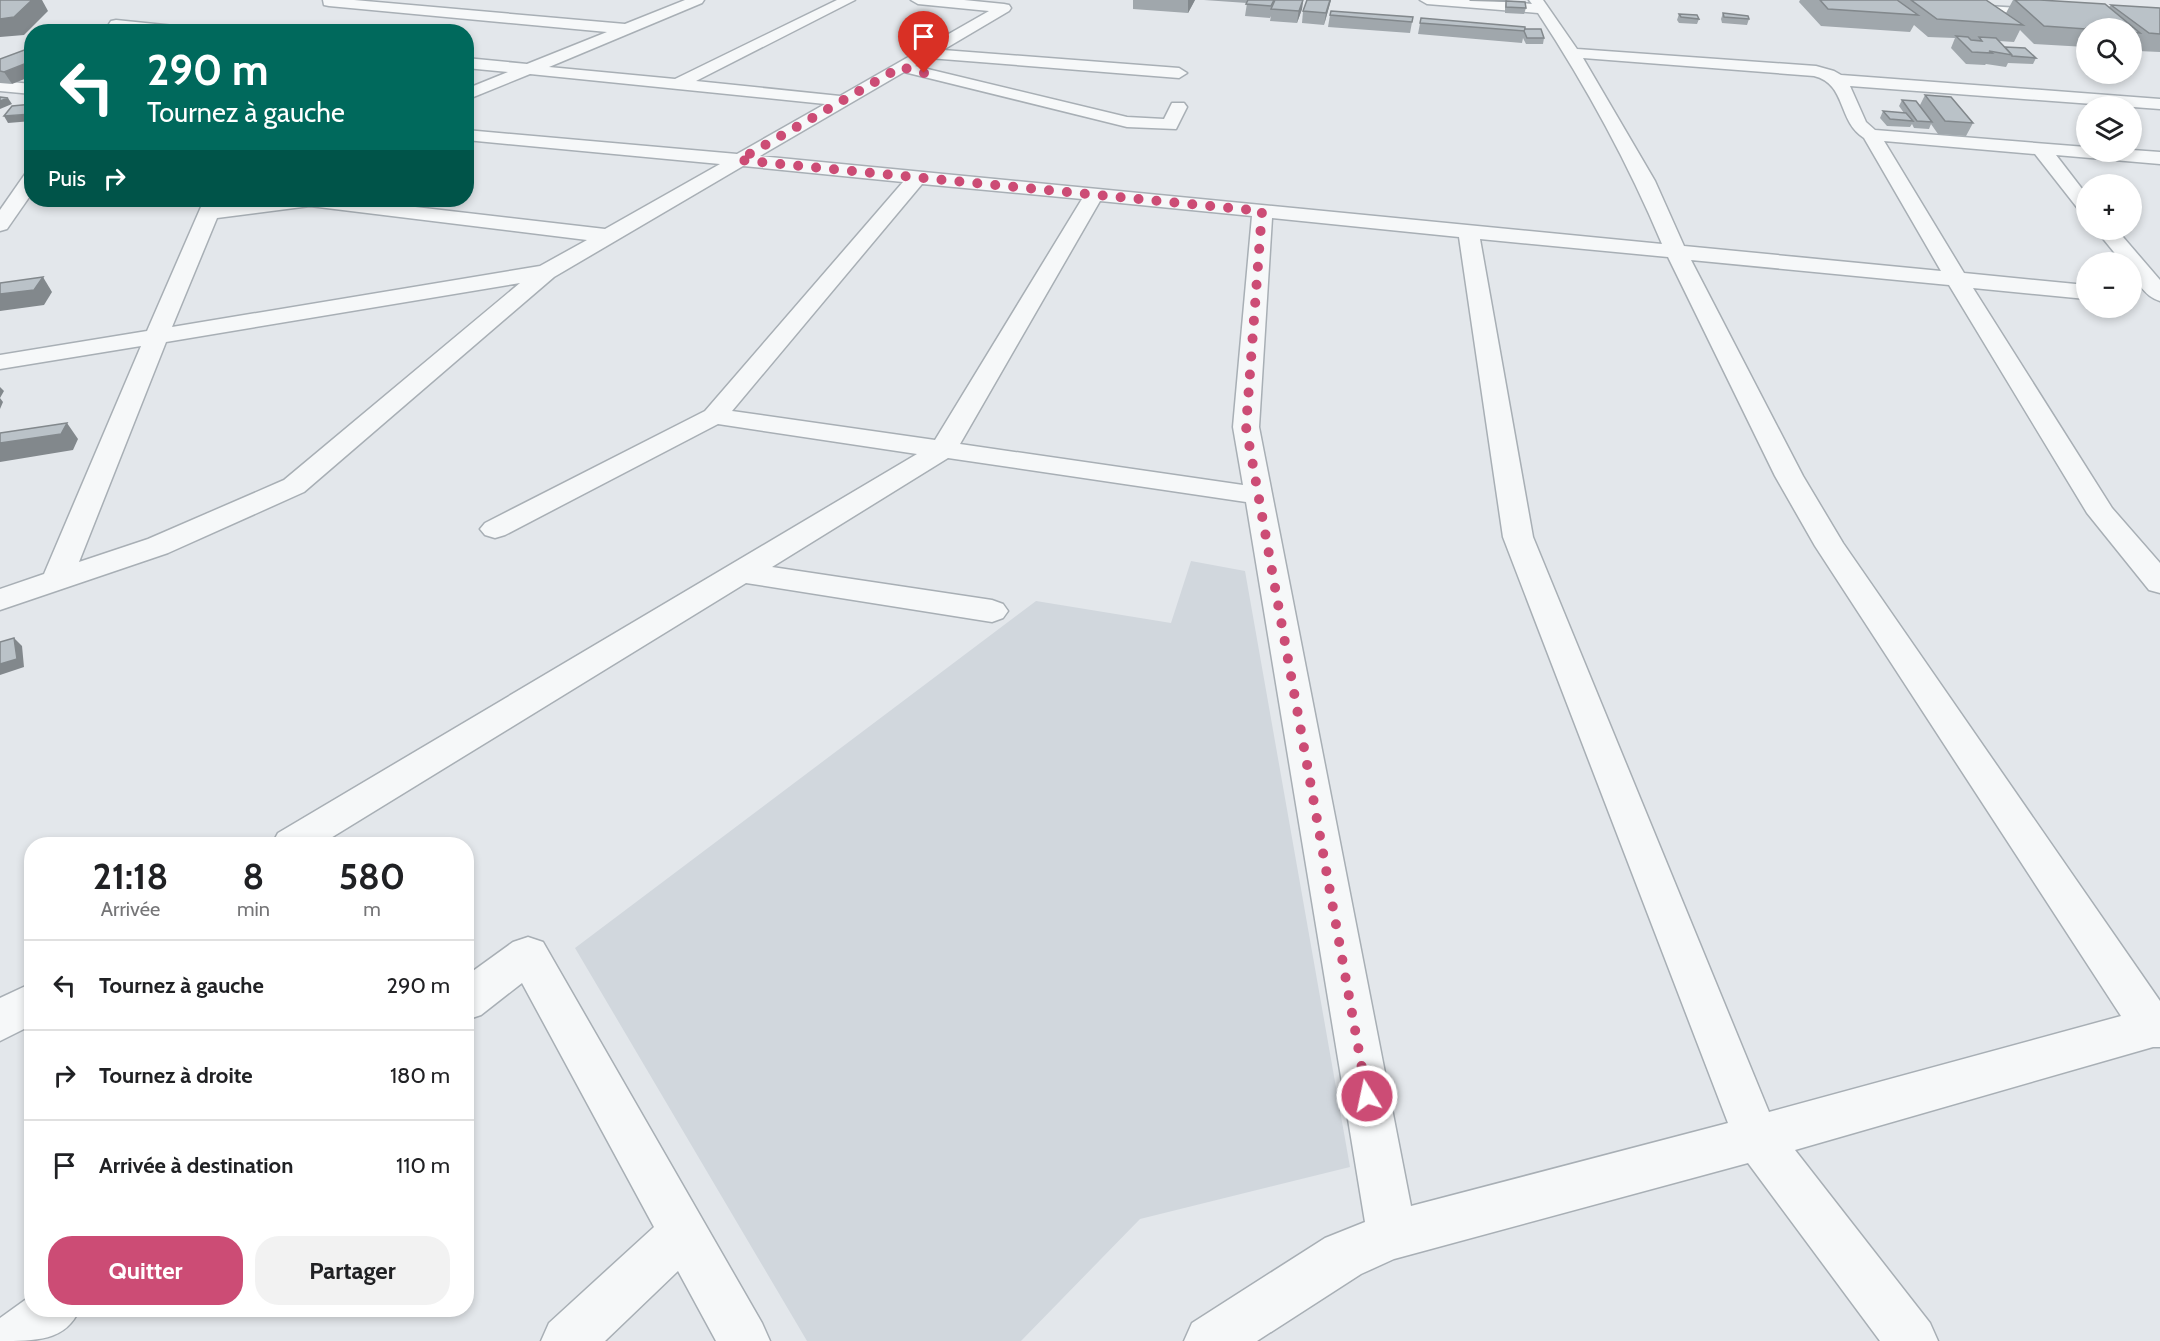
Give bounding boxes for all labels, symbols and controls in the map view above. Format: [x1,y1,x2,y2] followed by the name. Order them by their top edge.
[898,11,949,73] pin
[2076,18,2142,318] map controls
[2076,18,2142,84] button: search
[907,20,940,53] icon: arrive
[147,44,268,96] text: 290 m
[48,48,126,126] icon: left
[147,96,345,129] text: Tournez à gauche
[2076,96,2142,162] button: layers
[98,162,131,195] icon: right
[48,165,86,192] text: Puis
[2076,174,2142,240] button: +
[2076,252,2142,318] button: −
[93,854,168,898] text: 21:18
[243,854,264,898] text: 8
[339,854,405,898] text: 580
[101,897,160,921] text: Arrivée
[237,897,270,921] text: min
[363,897,381,921] text: m
[48,969,81,1002] icon: left
[99,972,264,999] text: Tournez à gauche
[386,972,450,999] text: 290 m
[48,1059,81,1092] icon: right
[99,1062,253,1089] text: Tournez à droite
[390,1062,450,1089] text: 180 m
[1335,1064,1399,1128] position arrow
[48,1149,81,1182] icon: arrive
[99,1152,293,1179] text: Arrivée à destination
[396,1152,450,1179] text: 110 m
[48,1236,243,1305] button: Quitter
[255,1236,450,1305] button: Partager

